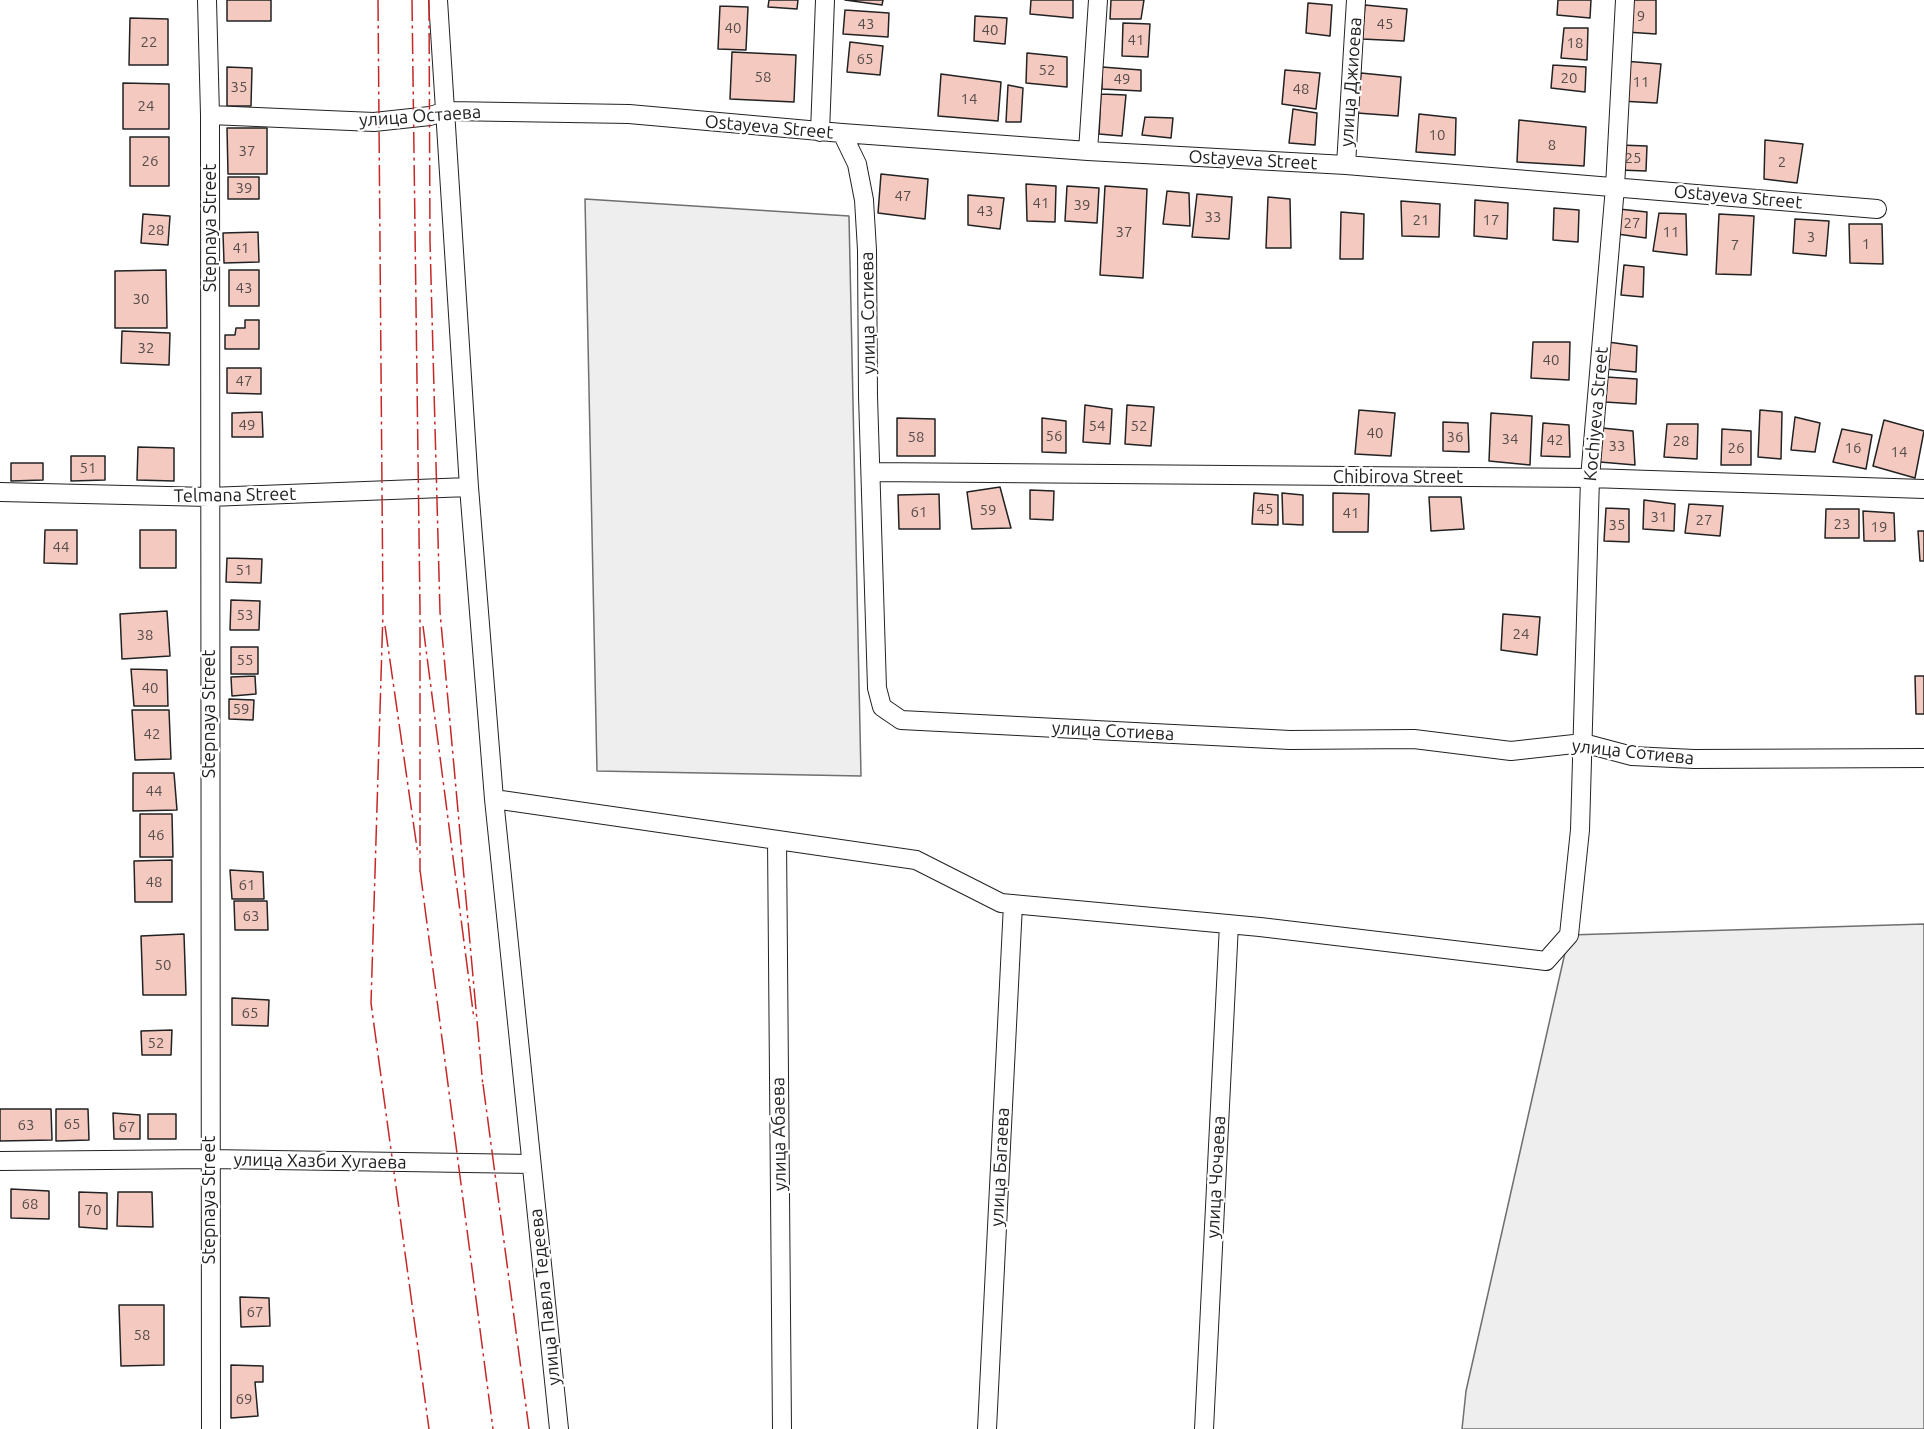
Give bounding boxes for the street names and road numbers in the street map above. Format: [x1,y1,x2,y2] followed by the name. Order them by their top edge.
[1336,16,1366,148] street label: улица Джиоева
[358,101,482,131] street label: улица Остаева
[704,111,834,143] street label: Ostayeva Street
[1188,146,1318,174] street label: Ostayeva Street
[199,164,221,292] street label: Stepnaya Street
[1673,181,1803,213] street label: Ostayeva Street
[856,251,880,375] street label: улица Сотиева
[1579,346,1613,482] street label: Kochiyeva Street
[1333,466,1463,488] street label: Chibirova Street
[174,483,296,507] street label: Telmana Street
[198,650,220,778] street label: Stepnaya Street
[1051,717,1175,745] street label: улица Сотиева
[1571,735,1695,769] street label: улица Сотиева
[767,1077,791,1191] street label: улица Абаева
[986,1107,1014,1227] street label: улица Багаева
[1202,1115,1230,1239] street label: улица Чочаева
[198,1136,220,1264] street label: Stepnaya Street
[233,1149,407,1173] street label: улица Хазби Хугаева
[525,1208,565,1386] street label: улица Павла Тедеева

